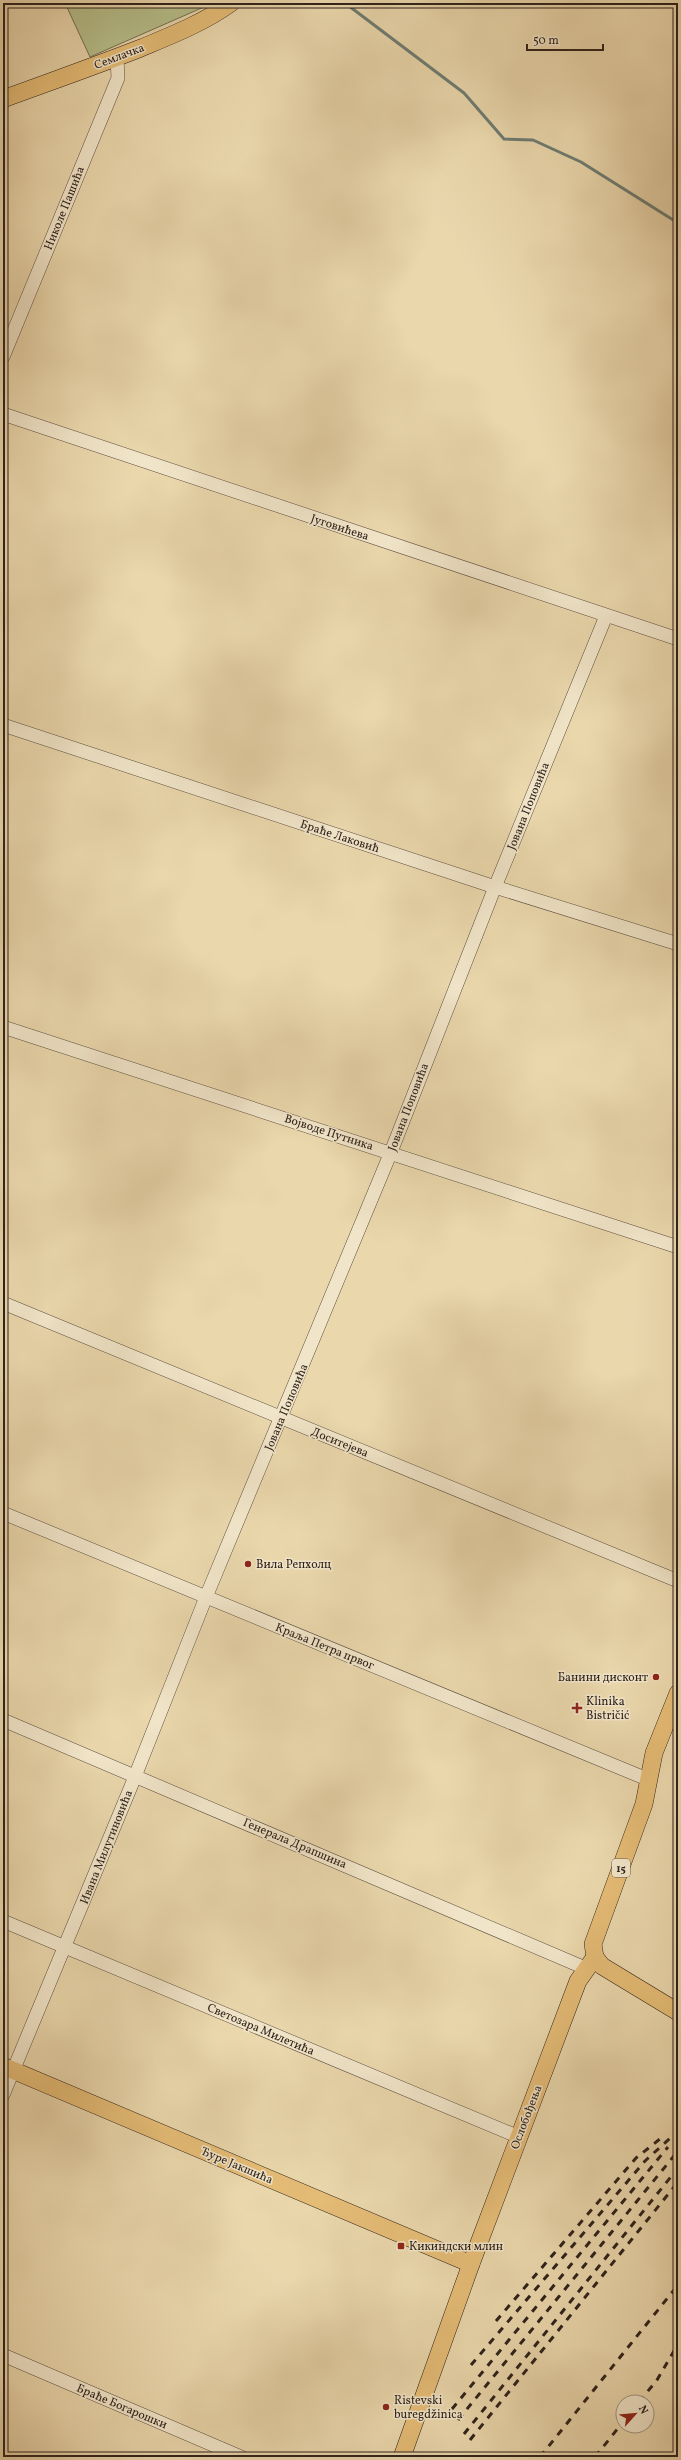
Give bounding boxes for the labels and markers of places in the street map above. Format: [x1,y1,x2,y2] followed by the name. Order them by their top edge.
[256,1557,332,1573] place label: Вила Репхолц
[243,1559,253,1569] marker: Вила Репхолц
[558,1670,648,1686] place label: Банини дисконт
[651,1672,661,1682] marker: Банини дисконт
[586,1694,629,1724] place label: Klinika Bistričić
[571,1702,583,1714] marker: Klinika Bistričić
[409,2239,503,2255] place label: Кикиндски млин
[396,2241,406,2251] marker: Кикиндски млин
[394,2393,463,2423] place label: Ristevski buregdžinica
[381,2402,391,2412] marker: Ristevski buregdžinica

